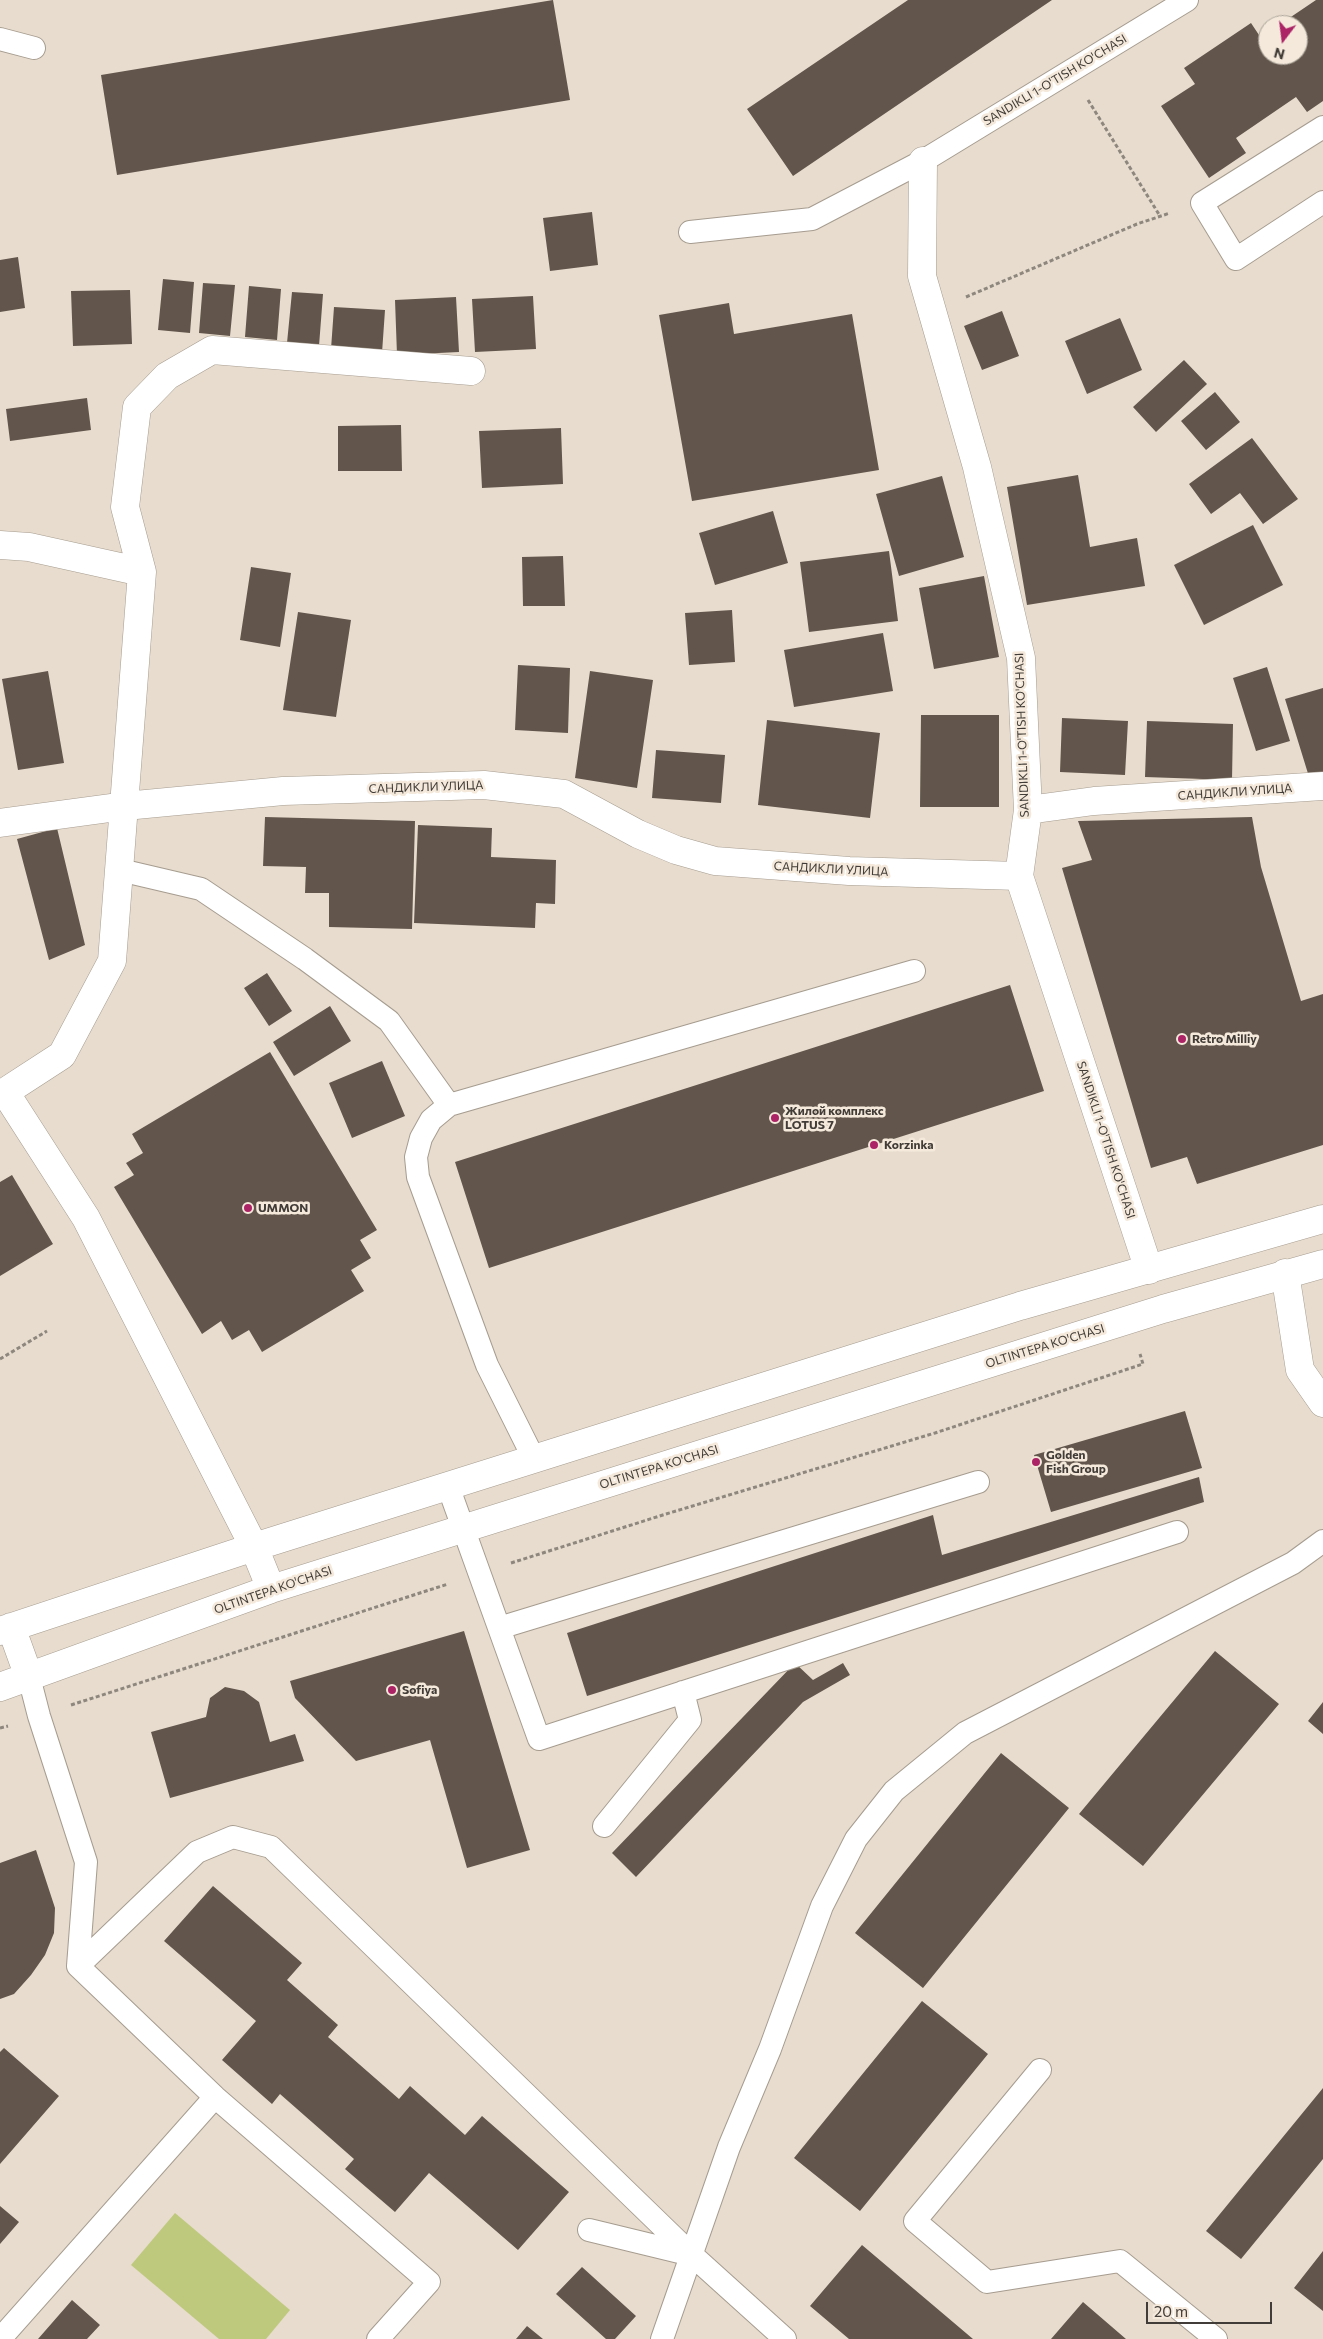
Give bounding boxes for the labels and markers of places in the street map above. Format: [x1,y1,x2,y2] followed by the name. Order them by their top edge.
[1192,1032,1257,1046] place label: Retro Milliy
[1176,1033,1188,1045] marker: Retro Milliy
[785,1104,884,1132] place label: Жилой комплекс LOTUS 7
[769,1112,781,1124] marker: Жилой комплекс LOTUS 7
[884,1138,934,1152] place label: Korzinka
[868,1139,880,1151] marker: Korzinka
[258,1201,308,1215] place label: UMMON
[242,1202,254,1214] marker: UMMON
[1046,1448,1106,1476] place label: Golden Fish Group
[1030,1456,1042,1468] marker: Golden Fish Group
[402,1683,437,1697] place label: Sofiya
[386,1684,398,1696] marker: Sofiya

